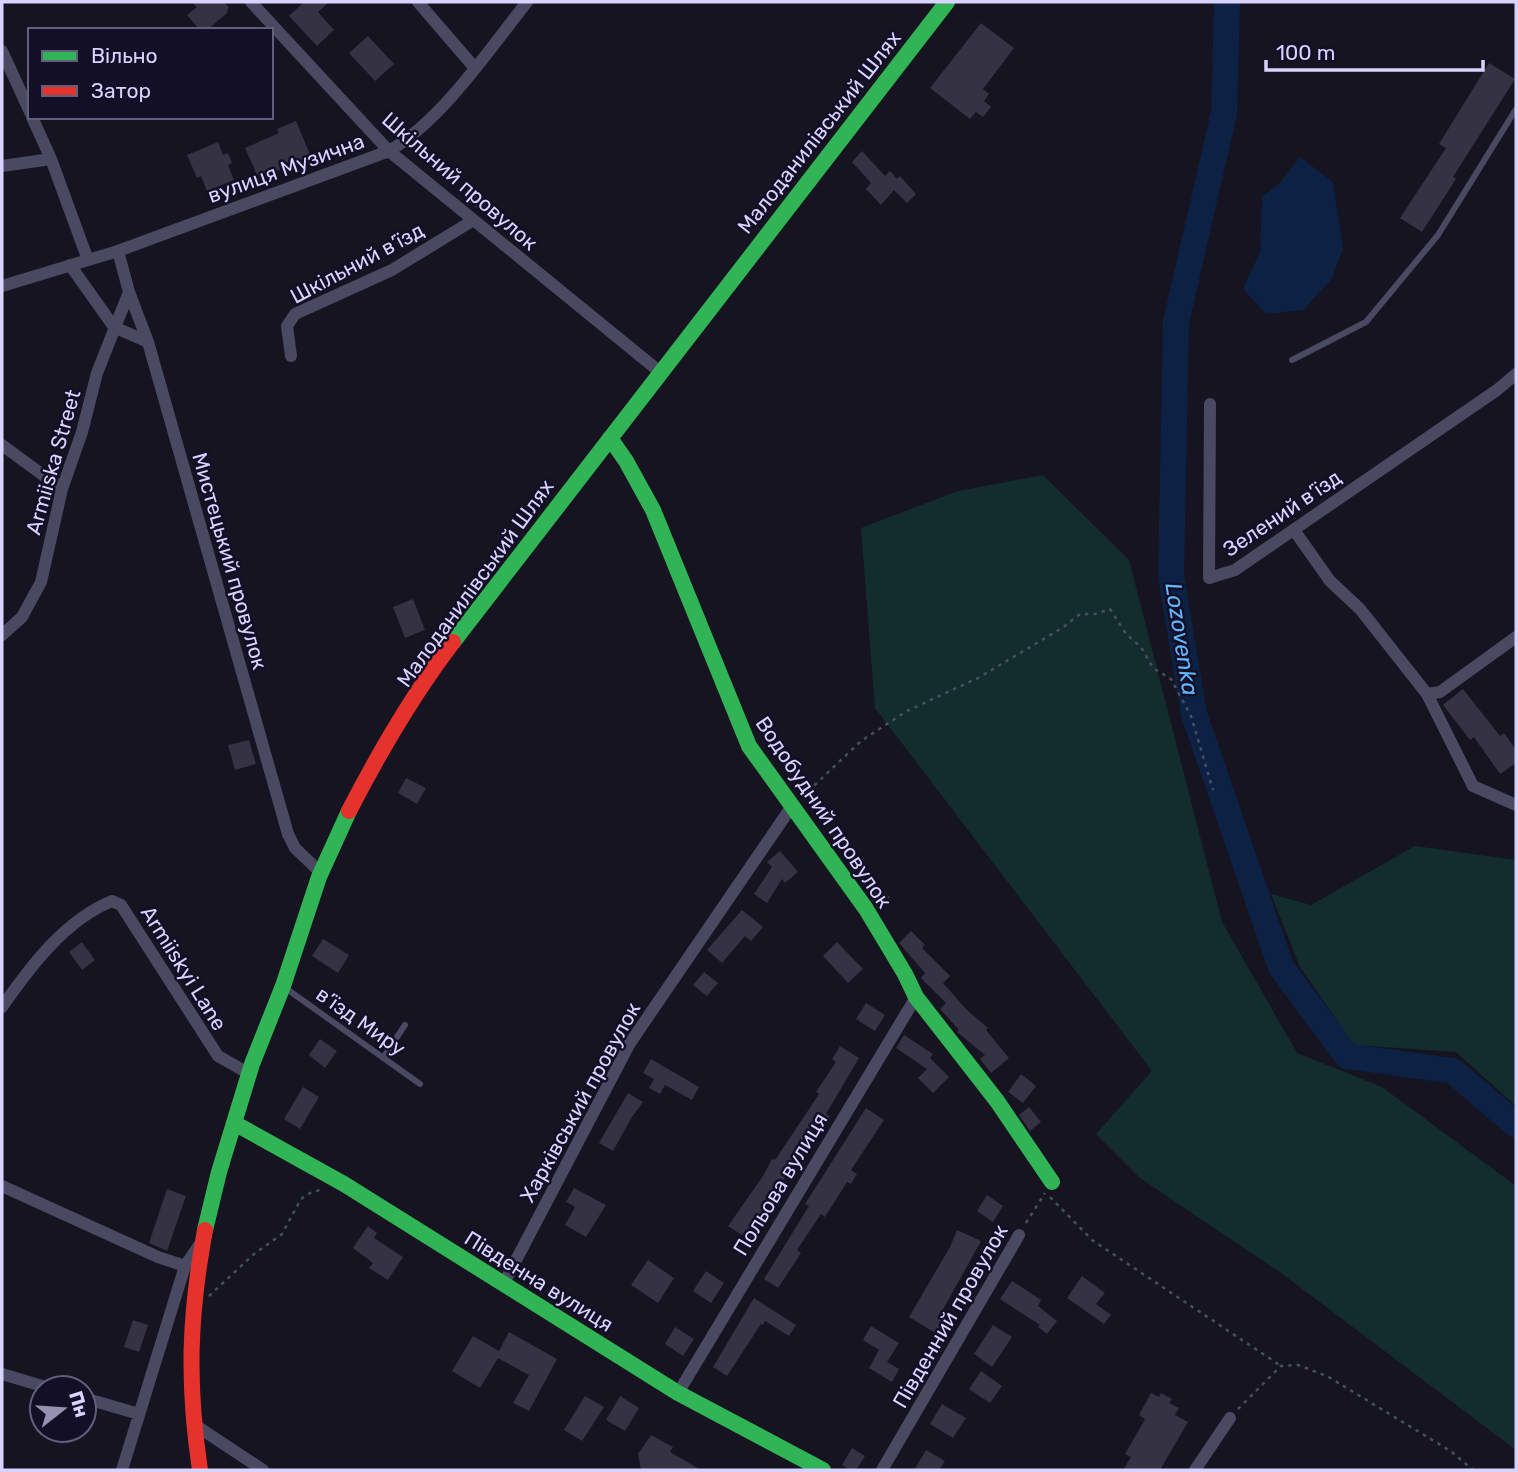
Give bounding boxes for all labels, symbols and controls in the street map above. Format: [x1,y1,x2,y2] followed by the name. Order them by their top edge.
[732,26,906,238] street label: Малоданилівський Шлях
[28,28,273,119] legend
[1266,28,1483,72] scale bar
[1276,40,1335,65] text: 100 m
[91,43,158,68] text: Вільно
[91,78,151,103] text: Затор
[377,107,543,255] street label: Шкільний провулок
[204,128,368,208] street label: вулиця Музична
[286,217,428,309] street label: Шкільний в’їзд
[20,387,86,537] street label: Armiiska Street
[187,450,273,672] street label: Мистецький провулок
[1218,464,1346,562] street label: Зелений в’їзд
[391,474,559,692] street label: Малоданилівський Шлях
[1159,580,1205,698] water label: Lozovenka
[751,711,897,913] street label: Водобудний провулок
[136,901,232,1035] street label: Armiiskyi Lane
[312,981,410,1061] street label: в’їзд Миру
[515,998,645,1206] street label: Харківський провулок
[728,1108,832,1260] street label: Польова вулиця
[887,1220,1013,1412] street label: Південний провулок
[460,1225,618,1337] street label: Південна вулиця
[28,1374,98,1444] north arrow
[64,1388,94,1420] text: Пн

